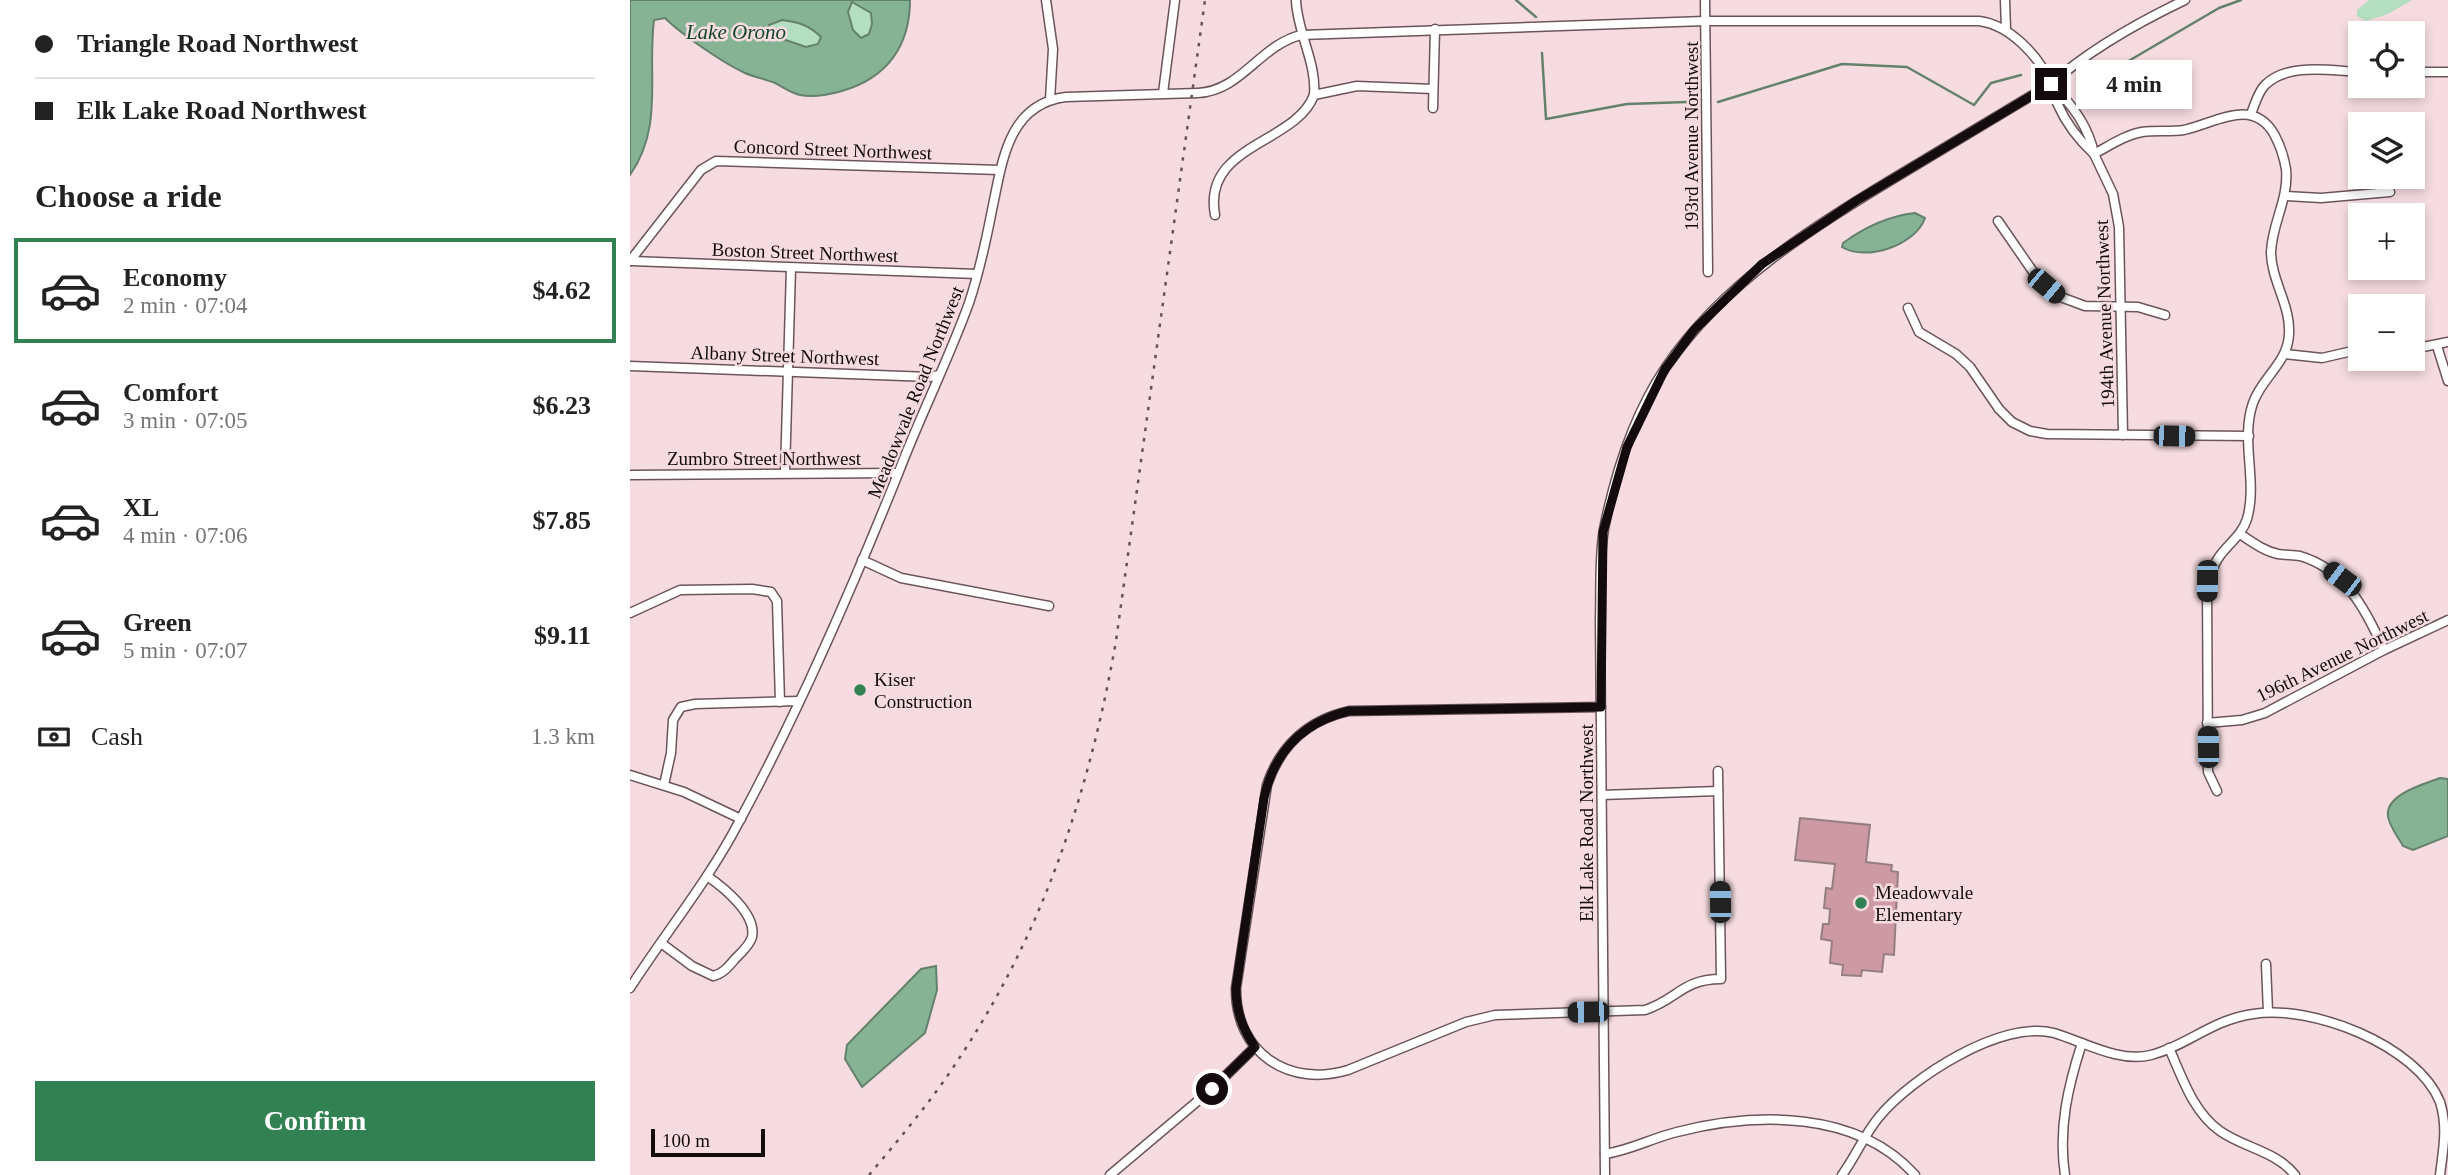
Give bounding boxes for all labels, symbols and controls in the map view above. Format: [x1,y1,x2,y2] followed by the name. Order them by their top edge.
[685,20,786,44] water label: Lake Orono
[2348,21,2425,371] map controls
[2348,21,2425,98] button: locate
[77,29,358,58] text: Triangle Road Northwest
[1681,40,1702,231] street label: 193rd Avenue Northwest
[2076,60,2191,108] callout: 4 min
[2035,68,2067,100] route end
[2106,72,2162,97] text: 4 min
[77,96,367,125] text: Elk Lake Road Northwest
[2348,112,2425,189] button: layers
[733,136,933,163] street label: Concord Street Northwest
[35,178,222,214] text: Choose a ride
[2348,203,2425,280] button: +
[2091,219,2118,409] street label: 194th Avenue Northwest
[711,239,899,266] street label: Boston Street Northwest
[39,259,102,322] icon: car
[123,263,227,292] text: Economy
[2024,264,2069,308] car
[533,276,591,305] text: $4.62
[863,282,968,501] street label: Meadowvale Road Northwest
[123,293,248,318] text: 2 min · 07:04
[2348,294,2425,371] button: −
[690,342,880,369] street label: Albany Street Northwest
[39,374,102,437] icon: car
[123,378,218,407] text: Comfort
[533,391,591,420] text: $6.23
[123,408,248,433] text: 3 min · 07:05
[2153,425,2196,447] car
[667,448,862,469] street label: Zumbro Street Northwest
[39,489,102,552] icon: car
[123,493,159,522] text: XL
[533,506,591,535] text: $7.85
[123,523,248,548] text: 4 min · 07:06
[2319,558,2366,600] car
[2197,560,2218,602] car
[39,604,102,667] icon: car
[2253,604,2432,706] street label: 196th Avenue Northwest
[123,608,192,637] text: Green
[534,621,591,650] text: $9.11
[123,638,248,663] text: 5 min · 07:07
[874,669,973,712] place label: Kiser Construction
[852,682,868,698] marker: Kiser Construction
[35,718,73,756] icon: cash
[91,722,143,751] text: Cash
[1576,723,1597,922] street label: Elk Lake Road Northwest
[531,724,595,749] text: 1.3 km
[2198,726,2219,768] car
[1710,881,1731,923] car
[1875,882,1973,925] place label: Meadowvale Elementary
[1853,895,1869,911] marker: Meadowvale Elementary
[1567,1001,1610,1023] car
[1196,1073,1228,1105] route start
[35,1081,595,1161] button: Confirm
[651,1126,765,1158] scale bar
[662,1130,710,1151] text: 100 m

